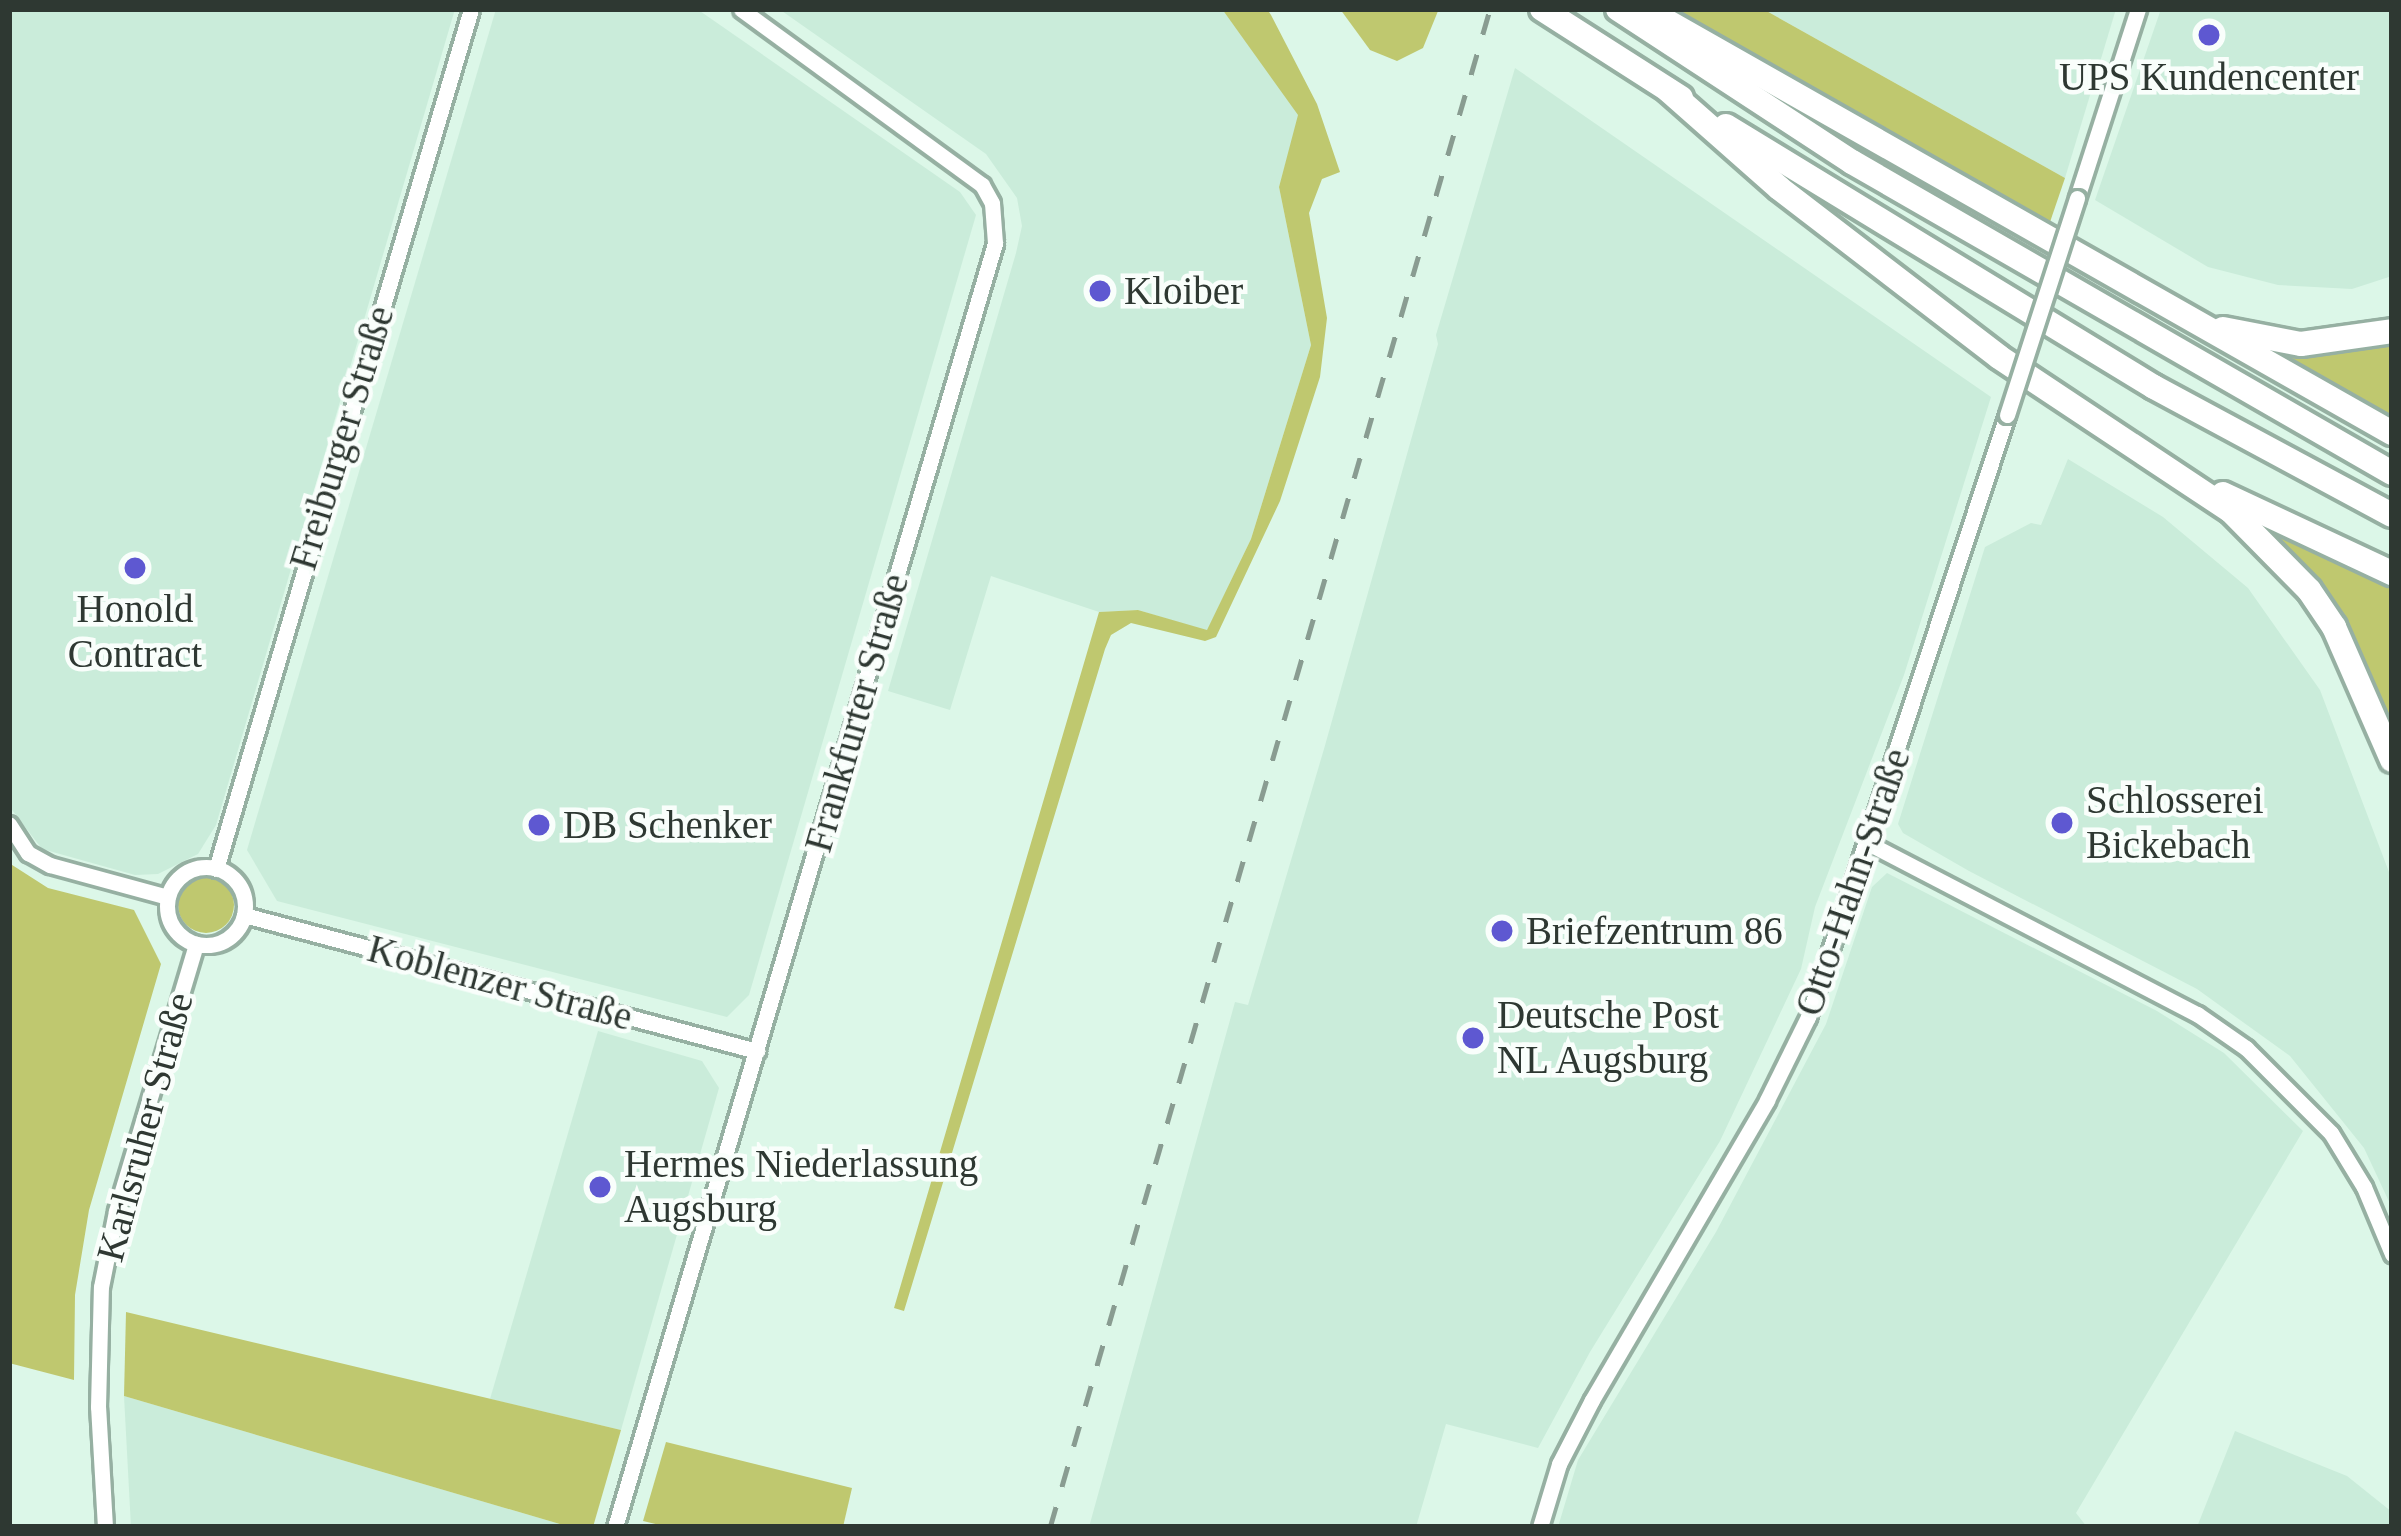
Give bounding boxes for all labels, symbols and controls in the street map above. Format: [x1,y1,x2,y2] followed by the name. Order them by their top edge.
[2196,22,2222,48] marker: UPS Kundencenter
[2059,54,2359,100] place label: UPS Kundencenter
[1124,268,1243,314] place label: Kloiber
[1087,278,1113,304] marker: Kloiber
[280,300,404,576] street label: Freiburger Straße
[122,555,148,581] marker: Honold Contract
[795,569,919,857] street label: Frankfurter Straße
[68,587,202,678] place label: Honold Contract
[1785,742,1921,1022] street label: Otto-Hahn-Straße
[2086,778,2264,869] place label: Schlosserei Bickebach
[563,802,772,848] place label: DB Schenker
[2049,810,2075,836] marker: Schlosserei Bickebach
[526,812,552,838] marker: DB Schenker
[1526,908,1783,954] place label: Briefzentrum 86
[1489,918,1515,944] marker: Briefzentrum 86
[363,925,637,1041] street label: Koblenzer Straße
[87,988,203,1266] street label: Karlsruher Straße
[1497,993,1719,1084] place label: Deutsche Post NL Augsburg
[1460,1025,1486,1051] marker: Deutsche Post NL Augsburg
[624,1142,978,1233] place label: Hermes Niederlassung Augsburg
[587,1174,613,1200] marker: Hermes Niederlassung Augsburg

